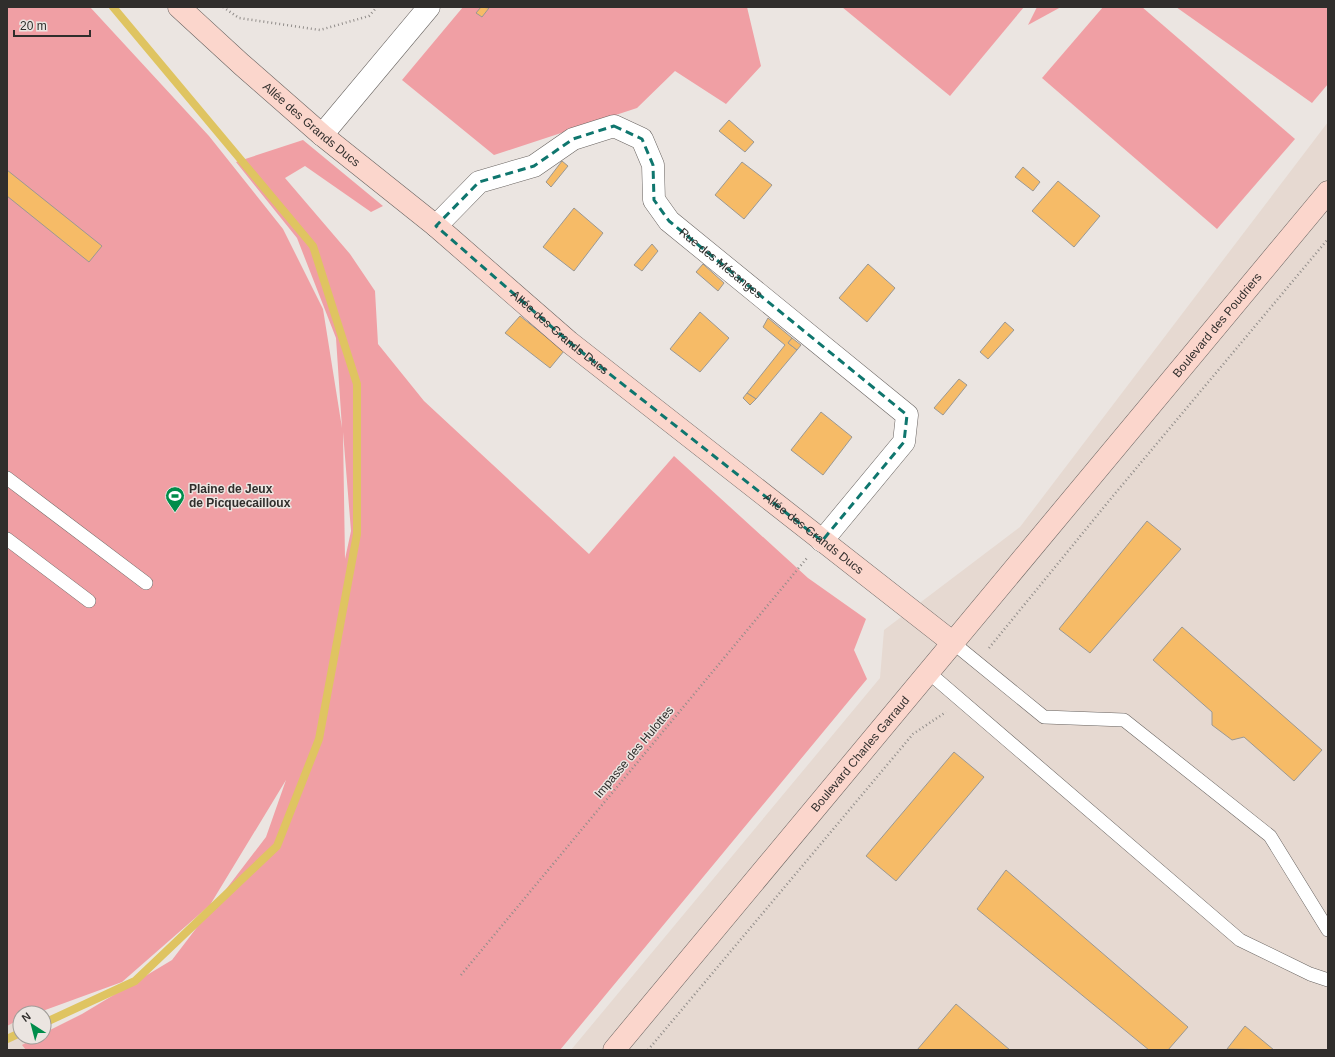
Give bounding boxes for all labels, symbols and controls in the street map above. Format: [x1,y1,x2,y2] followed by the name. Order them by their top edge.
[14,12,90,38] scale bar
[20,19,47,33] text: 20 m
[260,79,363,169] street label: Allée des Grands Ducs
[676,225,765,301] street label: Rue des Mésanges
[1170,270,1265,380] street label: Boulevard des Poudriers
[508,288,611,377] street label: Allée des Grands Ducs
[189,482,291,510] place label: Plaine de Jeux de Picquecailloux
[164,485,186,513] sports icon: Plaine de Jeux de Picquecailloux
[761,490,866,577] street label: Allée des Grands Ducs
[808,693,912,815] street label: Boulevard Charles Garraud
[592,703,676,801] street label: Impasse des Hulottes
[12,1005,52,1045] north arrow
[19,1010,33,1024] text: N

